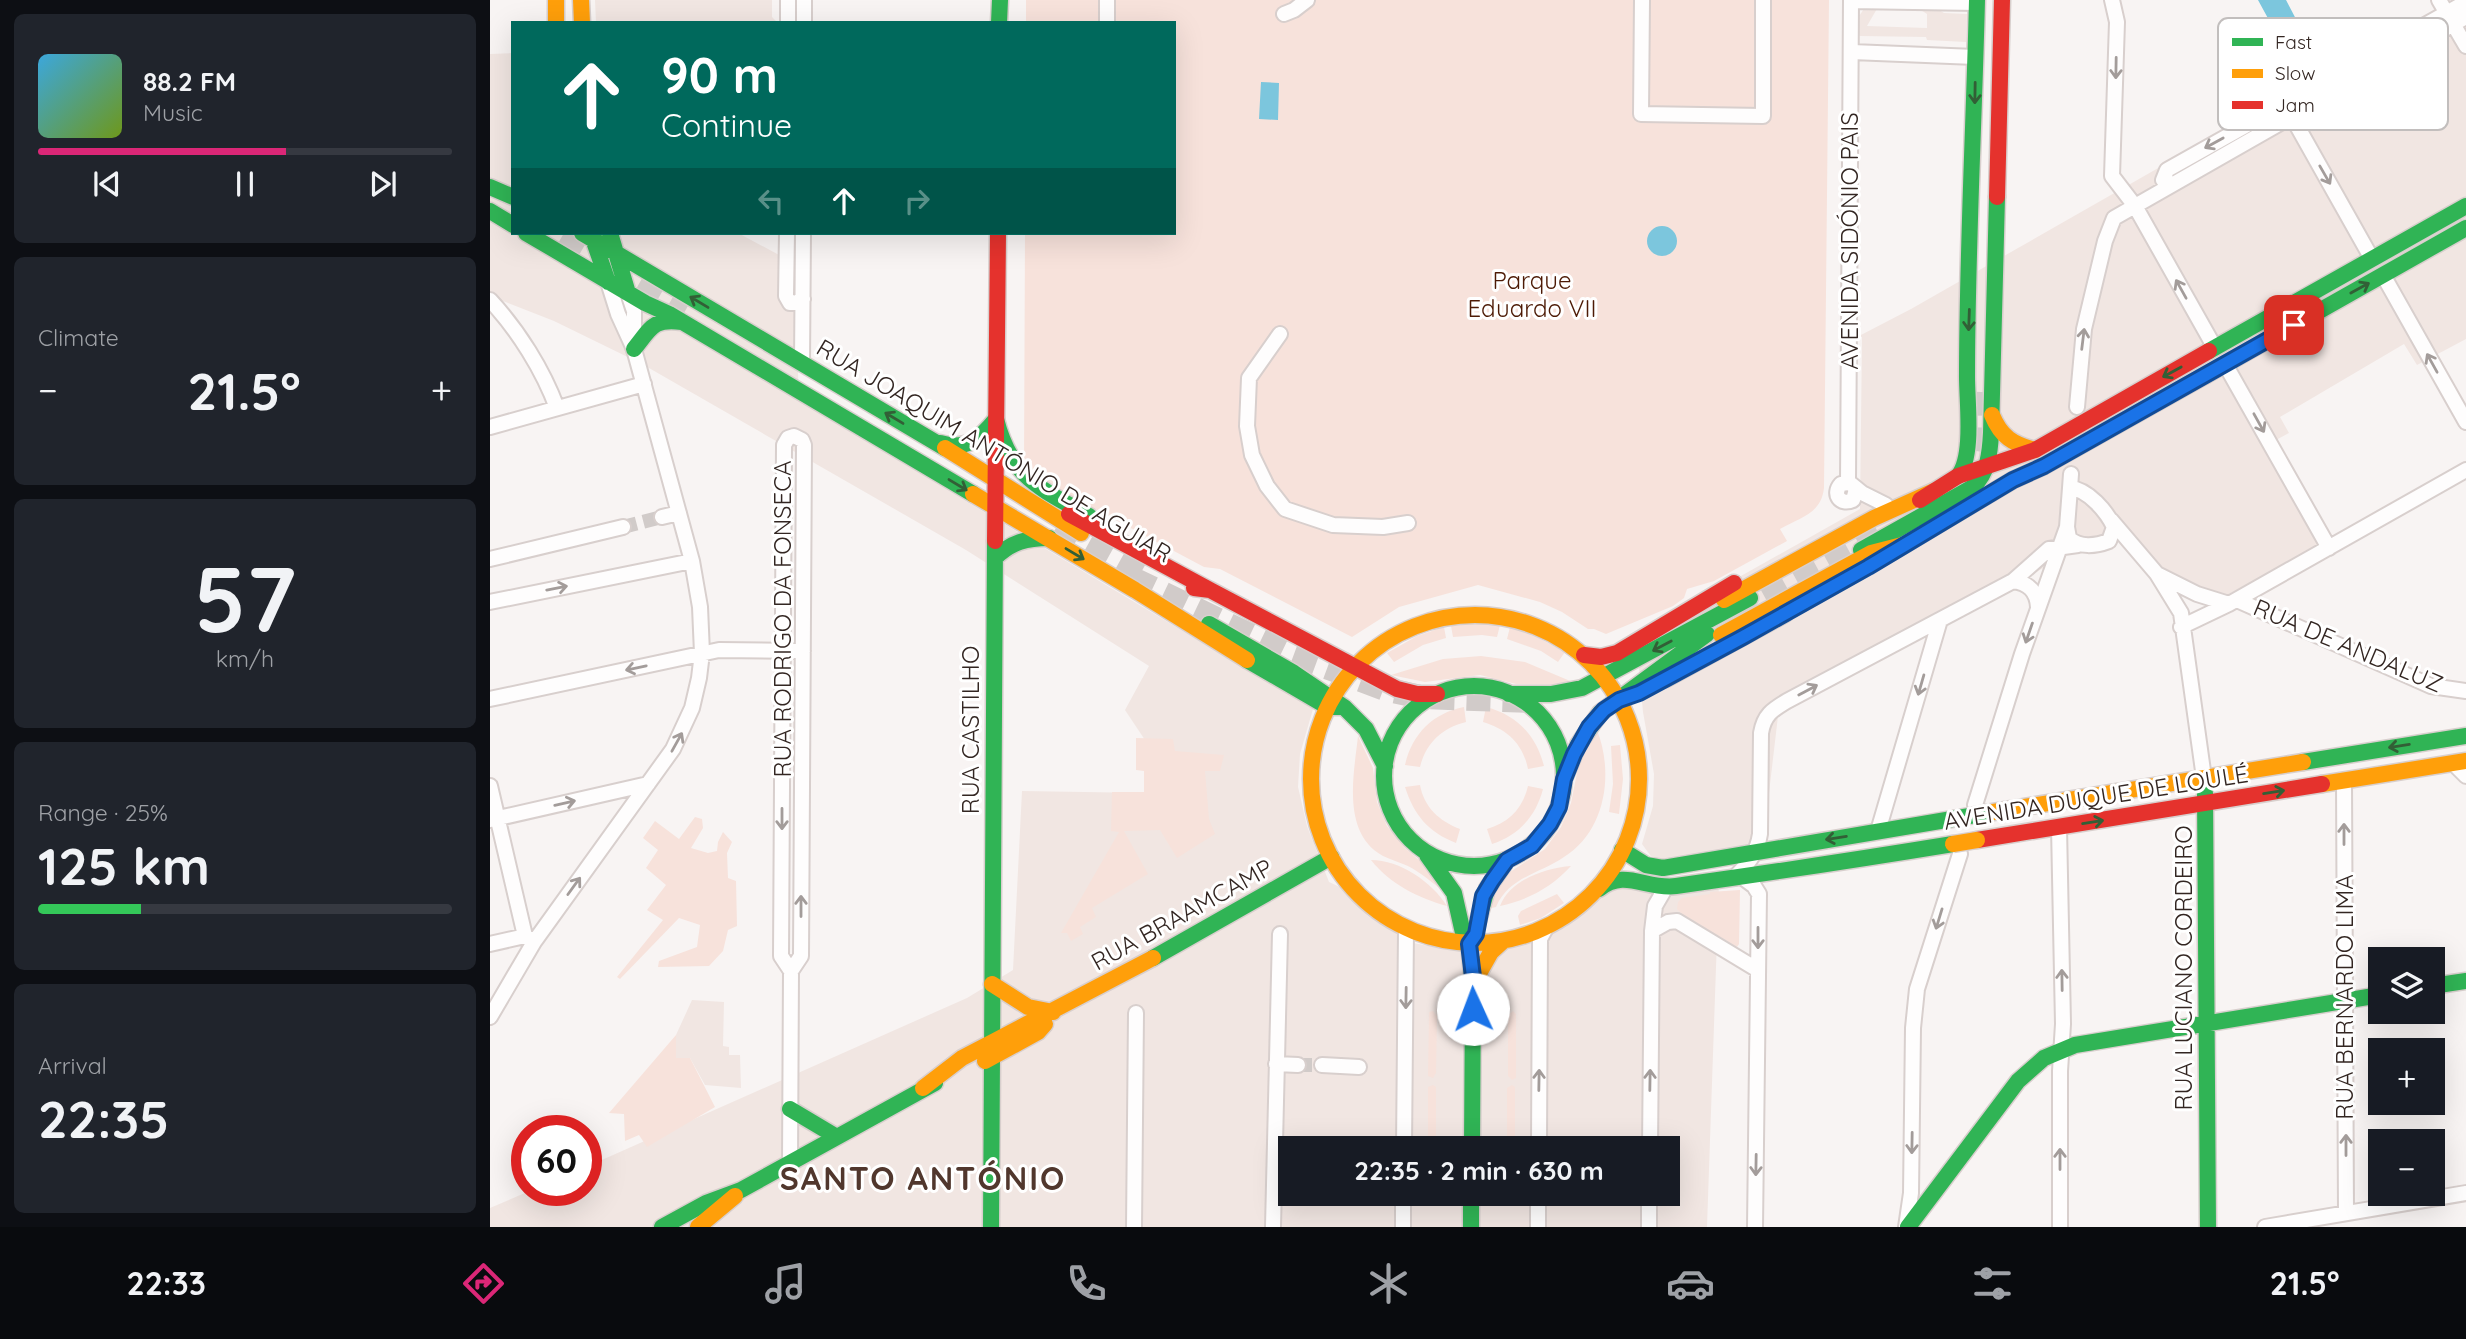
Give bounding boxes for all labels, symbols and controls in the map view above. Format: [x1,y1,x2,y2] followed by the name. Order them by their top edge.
[2218,18,2448,130] legend
[2275,30,2312,54] text: Fast
[661,44,778,105] text: 90 m
[546,49,637,140] icon: ahead
[2109,56,2122,79] one-way arrow
[2275,61,2316,85] text: Slow
[143,65,236,98] text: 88.2 FM
[1968,81,1981,104] one-way arrow
[2275,93,2315,117] text: Jam
[143,98,203,127] text: Music
[661,105,792,145] text: Continue
[1834,112,1864,370] street label: AVENIDA SIDÓNIO PAIS
[2205,136,2225,150] one-way arrow
[88,165,126,203] icon: previous
[226,165,264,203] icon: pause
[364,165,402,203] icon: next
[2318,165,2332,185] one-way arrow
[752,182,790,220] icon: left
[825,182,863,220] icon: ahead
[898,182,936,220] icon: right
[1468,265,1596,323] park label: Parque Eduardo VII
[2174,279,2188,299] one-way arrow
[2349,281,2370,294] one-way arrow
[689,294,709,308] one-way arrow
[2264,295,2324,355] pin
[2275,306,2313,344] icon: arrive
[1962,308,1975,331] one-way arrow
[38,323,119,352] text: Climate
[2077,328,2090,351] one-way arrow
[812,332,1178,568] street label: RUA JOAQUIM ANTÓNIO DE AGUIAR
[2425,353,2439,373] one-way arrow
[188,358,301,423] text: 21.5°
[38,366,58,414] text: −
[431,366,452,414] text: +
[2162,366,2183,379] one-way arrow
[885,411,905,425] one-way arrow
[2253,412,2266,433] one-way arrow
[767,461,797,777] street label: RUA RODRIGO DA FONSECA
[948,478,968,492] one-way arrow
[194,541,296,655] text: 57
[1064,547,1084,561] one-way arrow
[545,581,568,595] one-way arrow
[2249,592,2448,699] street label: RUA DE ANDALUZ
[2022,622,2034,644] one-way arrow
[1652,640,1673,654] one-way arrow
[216,644,274,673] text: km/h
[955,646,985,814] street label: RUA CASTILHO
[625,661,648,675] one-way arrow
[1913,674,1926,696] one-way arrow
[1797,683,1818,696] one-way arrow
[670,732,684,753] one-way arrow
[2388,740,2411,753] one-way arrow
[1942,758,2250,836] street label: AVENIDA DUQUE DE LOULÉ
[2262,785,2285,798] one-way arrow
[553,796,576,809] one-way arrow
[38,798,168,827] text: Range · 25%
[775,807,789,830] one-way arrow
[2081,815,2104,828] one-way arrow
[2337,823,2351,846] one-way arrow
[2168,825,2198,1111] street label: RUA LUCIANO CORDEIRO
[1825,831,1848,844] one-way arrow
[38,833,210,898] text: 125 km
[1086,852,1278,976] street label: RUA BRAAMCAMP
[2329,874,2359,1120] street label: RUA BERNARDO LIMA
[567,877,581,896] one-way arrow
[794,895,808,918] one-way arrow
[1932,907,1945,929] one-way arrow
[1751,926,1765,949] one-way arrow
[2368,947,2445,1206] map controls
[2368,947,2445,1024] button: layers
[2055,969,2069,992] one-way arrow
[1436,972,1510,1046] position arrow
[1399,986,1413,1009] one-way arrow
[2368,1038,2445,1115] button: +
[38,1051,107,1080] text: Arrival
[1532,1069,1546,1092] one-way arrow
[1644,1069,1657,1092] one-way arrow
[38,1086,169,1151] text: 22:35
[511,1115,602,1206] speed limit sign: 60
[2368,1129,2445,1206] button: −
[1905,1131,1919,1154] one-way arrow
[2339,1134,2353,1157] one-way arrow
[2053,1148,2067,1171] one-way arrow
[1354,1154,1604,1187] text: 22:35 · 2 min · 630 m
[1749,1154,1763,1177] one-way arrow
[780,1158,1066,1198] district label: SANTO ANTÓNIO
[459,1259,508,1308] icon: directions
[761,1259,810,1308] icon: music
[1062,1259,1111,1308] icon: phone
[1364,1259,1413,1308] icon: climate
[1666,1259,1715,1308] icon: car
[1968,1259,2017,1308] icon: filters
[126,1263,206,1303] text: 22:33
[2270,1263,2340,1303] text: 21.5°

